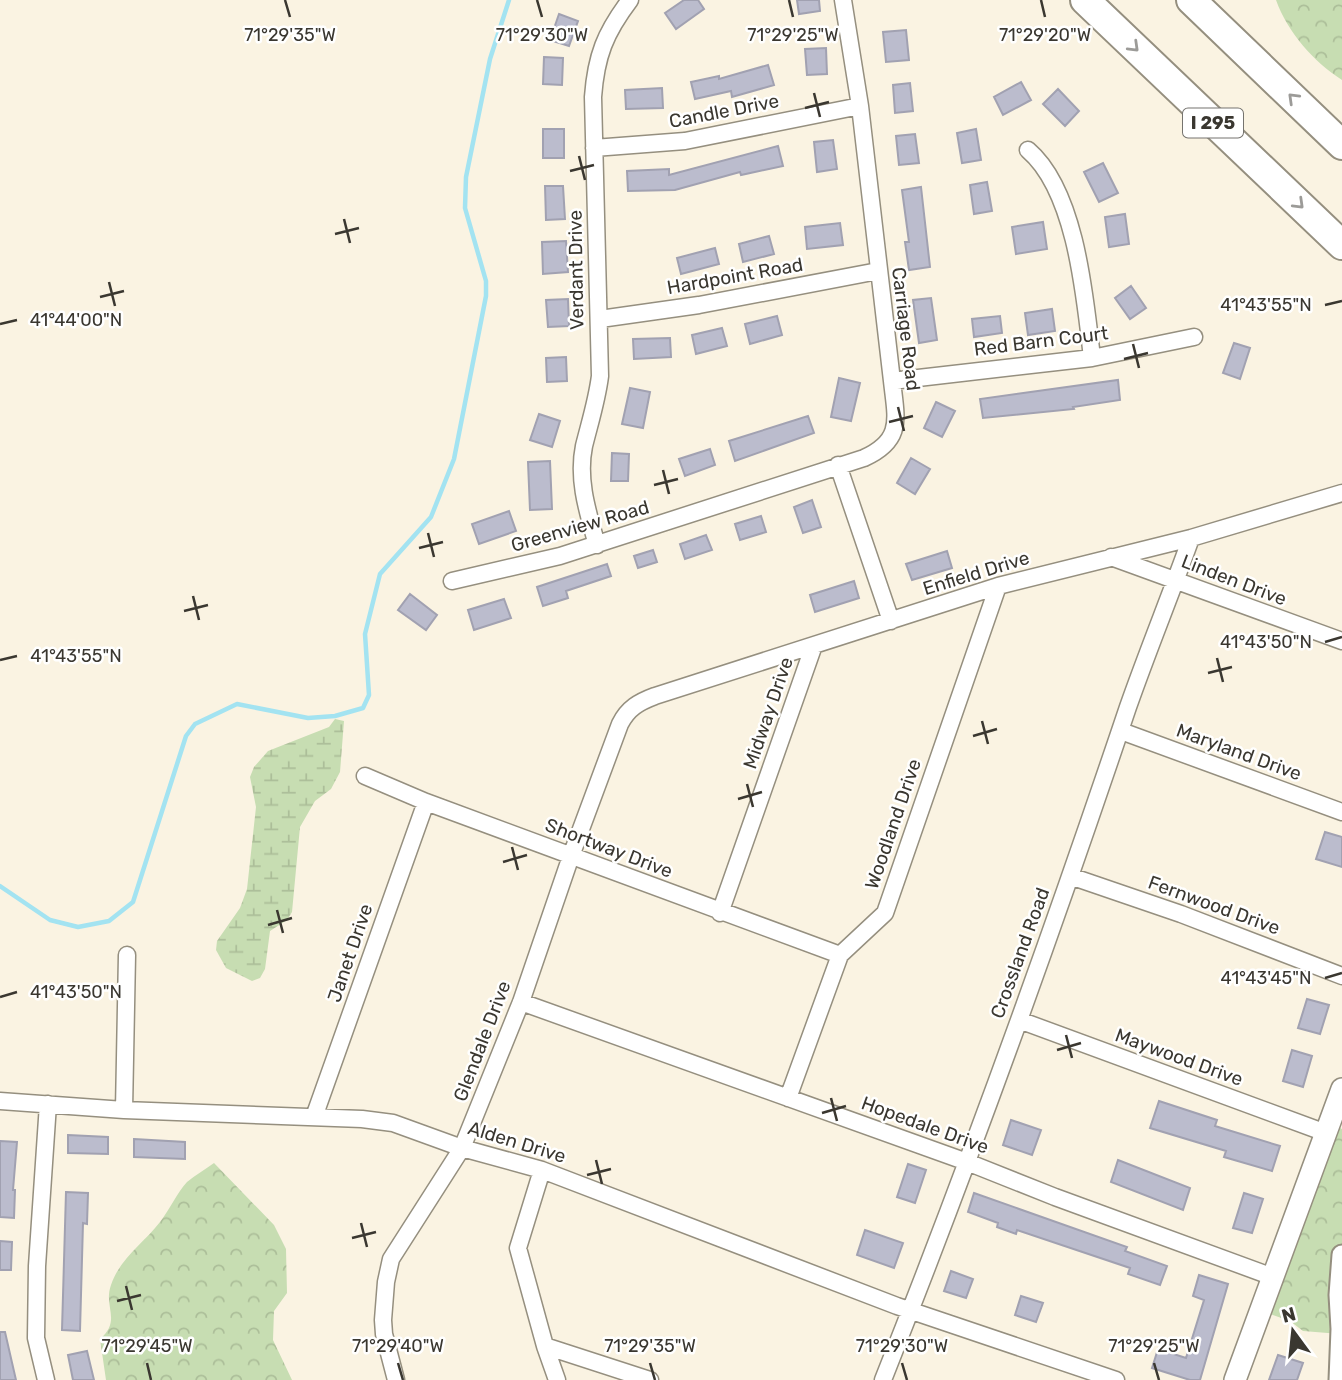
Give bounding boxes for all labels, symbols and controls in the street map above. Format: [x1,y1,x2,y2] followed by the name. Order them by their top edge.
[244,24,336,46] text: 71°29'35"W
[496,24,588,46] text: 71°29'30"W
[747,24,839,46] text: 71°29'25"W
[999,24,1091,46] text: 71°29'20"W
[1126,39,1139,52] one-way arrow
[667,89,781,133] street label: Candle Drive
[1288,93,1301,106] one-way arrow
[1183,109,1243,138] road number: I 295
[1290,196,1303,209] one-way arrow
[563,210,589,330] street label: Verdant Drive
[665,253,805,299] street label: Hardpoint Road
[887,266,925,392] street label: Carriage Road
[1220,294,1312,316] text: 41°43'55"N
[30,309,122,331] text: 41°44'00"N
[973,321,1110,361] street label: Red Barn Court
[508,495,652,557] street label: Greenview Road
[920,546,1032,600] street label: Enfield Drive
[1178,549,1290,611] street label: Linden Drive
[1220,631,1312,653] text: 41°43'50"N
[30,645,122,667] text: 41°43'55"N
[738,654,798,772] street label: Midway Drive
[1173,719,1305,785] street label: Maryland Drive
[860,756,926,892] street label: Woodland Drive
[542,813,676,883] street label: Shortway Drive
[1145,870,1283,940] street label: Fernwood Drive
[986,884,1054,1022] street label: Crossland Road
[322,901,378,1005] street label: Janet Drive
[1221,967,1311,989] text: 41°43'45"N
[448,978,516,1104] street label: Glendale Drive
[30,981,122,1003] text: 41°43'50"N
[1112,1023,1246,1091] street label: Maywood Drive
[858,1091,992,1159] street label: Hopedale Drive
[465,1116,569,1168] street label: Alden Drive
[1258,1296,1328,1366] north arrow
[1279,1302,1298,1328] text: N
[101,1335,193,1357] text: 71°29'45"W
[352,1335,444,1357] text: 71°29'40"W
[604,1335,696,1357] text: 71°29'35"W
[856,1335,948,1357] text: 71°29'30"W
[1108,1335,1200,1357] text: 71°29'25"W

